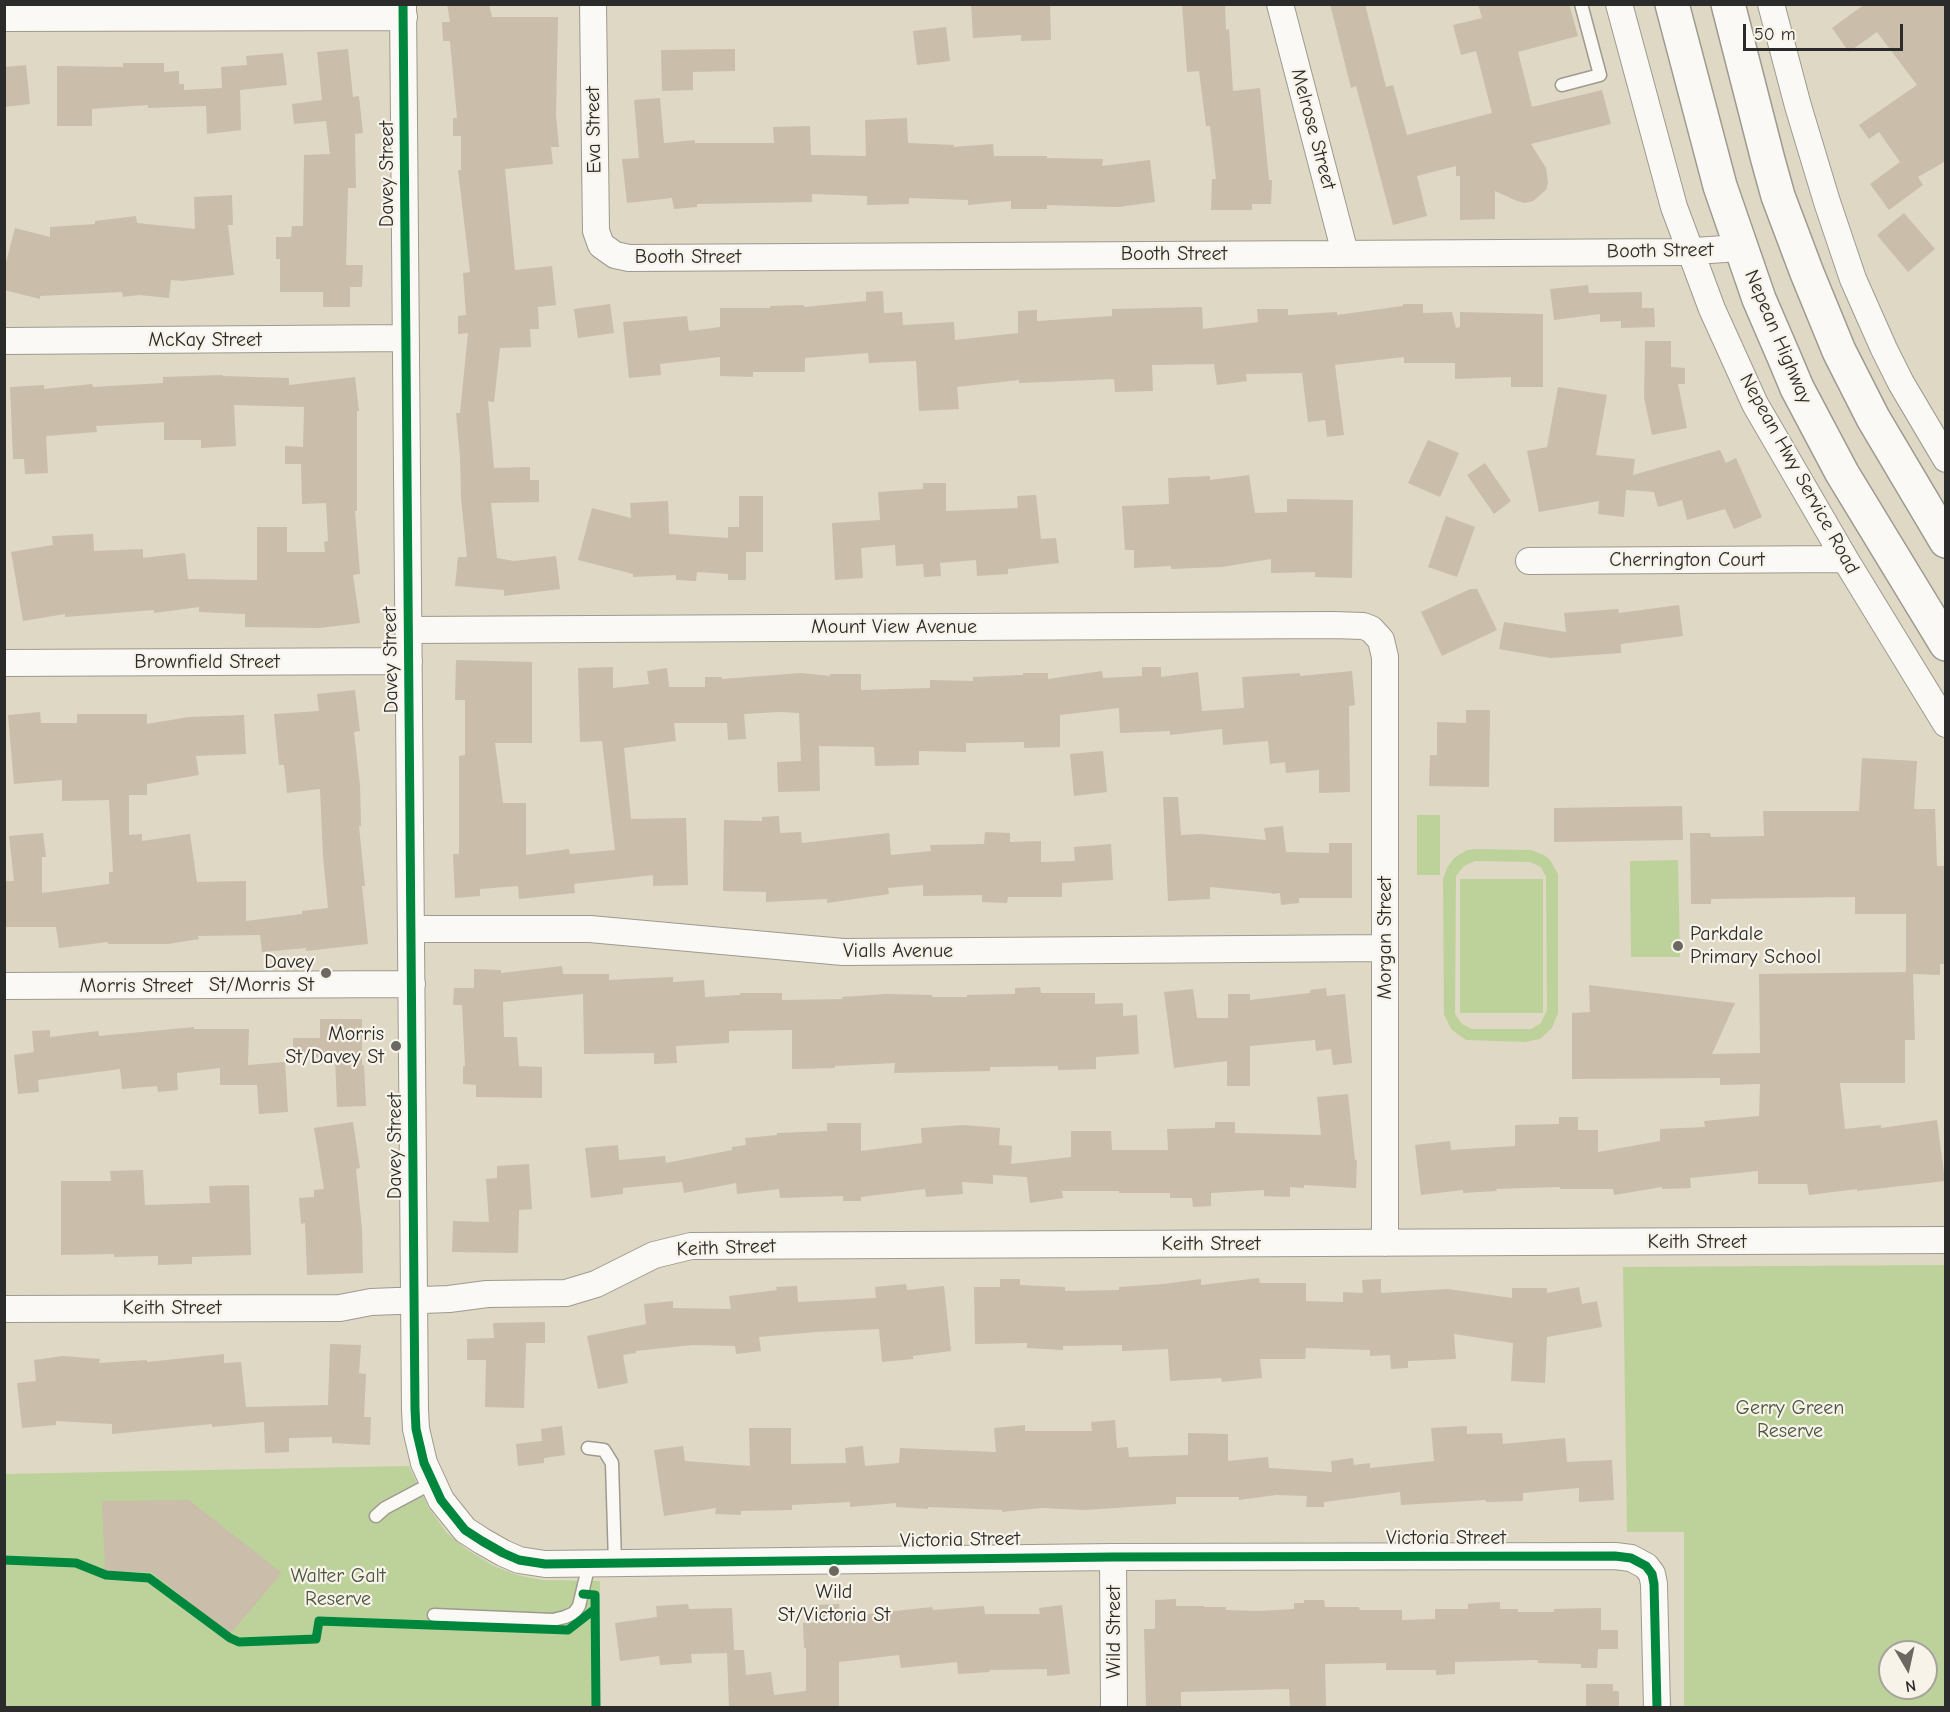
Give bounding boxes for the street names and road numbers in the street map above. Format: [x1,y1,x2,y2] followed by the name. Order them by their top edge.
[1285,66,1341,192] street label: Melrose Street
[581,86,607,174] street label: Eva Street
[375,121,399,227] street label: Davey Street
[1607,238,1713,264] street label: Booth Street
[1121,242,1227,266] street label: Booth Street
[635,245,741,269] street label: Booth Street
[1739,266,1817,408] street label: Nepean Highway
[148,328,262,352] street label: McKay Street
[1734,370,1864,578] street label: Nepean Hwy Service Road
[1609,548,1765,572] street label: Cherrington Court
[378,607,404,713] street label: Davey Street
[811,615,977,639] street label: Mount View Avenue
[134,650,280,674] street label: Brownfield Street
[1373,876,1397,1000] street label: Morgan Street
[843,939,953,963] street label: Vialls Avenue
[80,974,192,998] street label: Morris Street
[383,1093,407,1199] street label: Davey Street
[1648,1230,1746,1254] street label: Keith Street
[1162,1232,1260,1256] street label: Keith Street
[676,1234,776,1262] street label: Keith Street
[123,1296,221,1320] street label: Keith Street
[1386,1526,1506,1550] street label: Victoria Street
[900,1527,1020,1553] street label: Victoria Street
[1102,1585,1126,1679] street label: Wild Street

